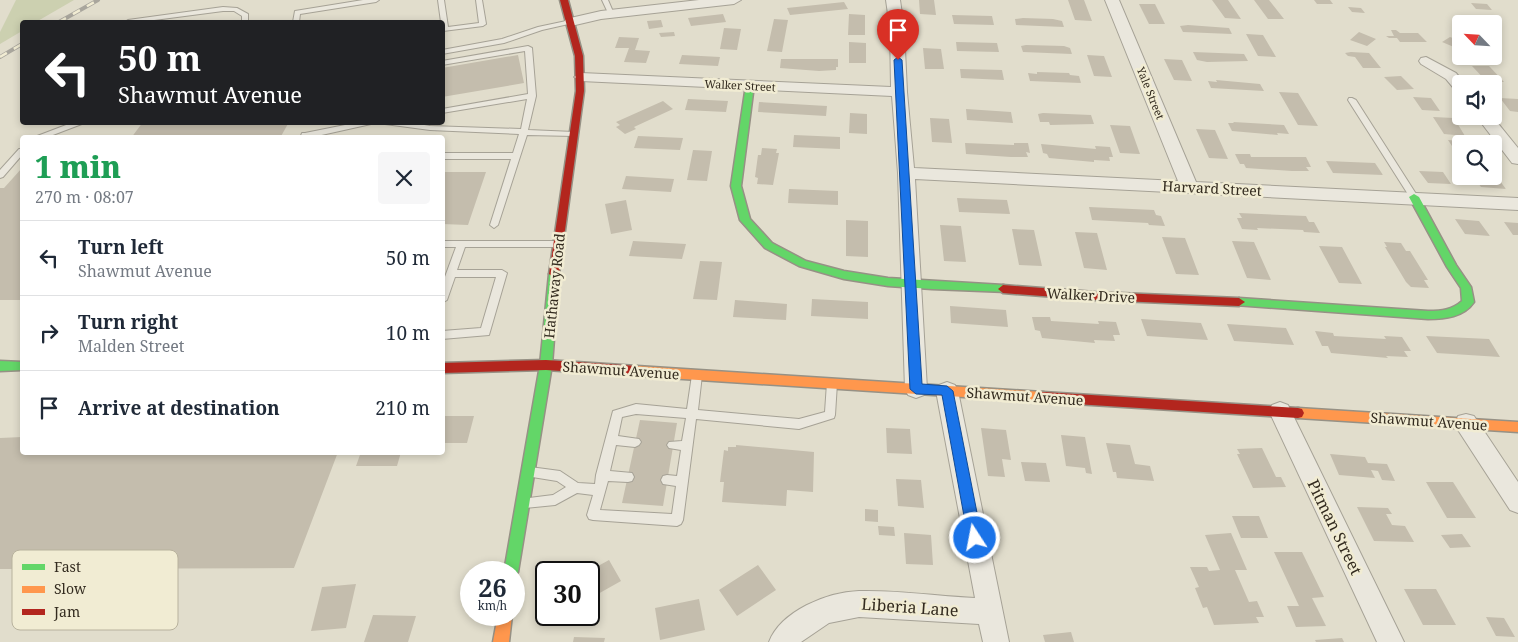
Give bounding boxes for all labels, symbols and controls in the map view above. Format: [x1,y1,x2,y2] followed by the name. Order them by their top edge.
[877,9,919,60] pin
[1452,15,1502,65] north arrow
[1452,15,1502,185] map controls
[884,16,912,44] icon: arrive
[118,34,201,81] text: 50 m
[35,40,100,105] icon: left
[1133,64,1168,122] street label: Yale Street
[1452,75,1502,125] button: sound
[704,76,776,94] street label: Walker Street
[118,79,302,109] text: Shawmut Avenue
[1452,135,1502,185] button: search
[35,146,121,187] text: 1 min
[378,152,430,204] button: close
[1162,176,1262,200] street label: Harvard Street
[35,186,134,208] text: 270 m · 08:07
[539,232,569,340] street label: Hathaway Road
[78,234,164,260] text: Turn left
[35,244,63,272] icon: left
[386,245,430,271] text: 50 m
[78,260,212,282] text: Shawmut Avenue
[1046,283,1136,307] street label: Walker Drive
[78,309,178,335] text: Turn right
[35,319,63,347] icon: right
[386,320,430,346] text: 10 m
[78,335,184,357] text: Malden Street
[562,356,680,384] street label: Shawmut Avenue
[966,382,1084,410] street label: Shawmut Avenue
[35,394,63,422] icon: arrive
[78,395,280,421] text: Arrive at destination
[375,395,430,421] text: 210 m
[1370,407,1488,435] street label: Shawmut Avenue
[1302,476,1368,579] street label: Pitman Street
[948,511,1000,563] position arrow
[12,550,178,630] legend
[54,557,81,576] text: Fast
[535,561,600,626] speed limit sign: 30
[478,570,507,604] text: 26
[54,579,87,598] text: Slow
[861,593,959,621] street label: Liberia Lane
[478,597,507,614] text: km/h
[53,602,80,621] text: Jam

